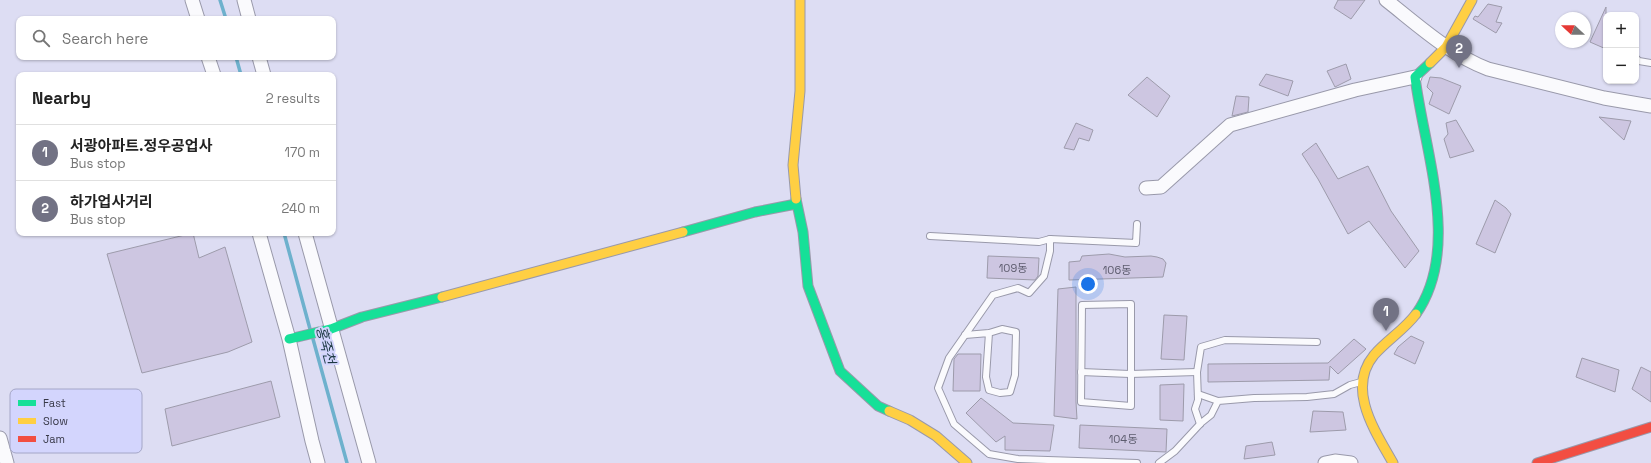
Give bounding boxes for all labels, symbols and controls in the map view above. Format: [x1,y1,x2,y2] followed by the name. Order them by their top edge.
[1555,12,1591,48] north arrow
[1603,12,1639,84] map controls
[1603,12,1639,48] button: +
[16,16,336,60] search box
[30,27,52,49] icon: search
[62,29,148,48] text: Search here
[1446,35,1472,68] pin: 2
[1603,48,1639,84] button: −
[32,87,91,109] text: Nearby
[266,90,320,107] text: 2 results
[70,136,212,155] text: 서광아파트.정우공업사
[42,144,48,161] text: 1
[284,144,320,161] text: 170 m
[70,155,126,172] text: Bus stop
[70,192,153,211] text: 하가업사거리
[41,200,49,217] text: 2
[282,200,320,217] text: 240 m
[70,211,126,228] text: Bus stop
[999,261,1027,275] house number: 109동
[1103,263,1131,277] house number: 106동
[1078,274,1098,294] your location
[1373,298,1399,331] pin: 1
[312,324,340,367] water label: 홍죽천
[10,389,142,453] legend
[43,396,66,410] text: Fast
[43,414,68,428] text: Slow
[43,432,65,446] text: Jam
[1109,432,1137,446] house number: 104동

